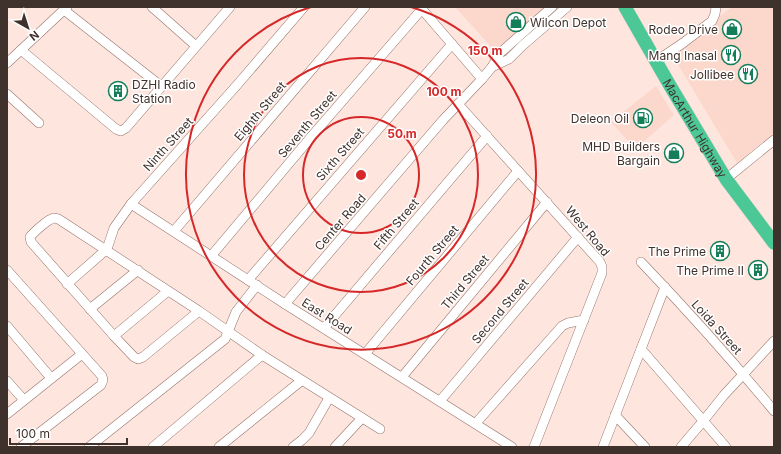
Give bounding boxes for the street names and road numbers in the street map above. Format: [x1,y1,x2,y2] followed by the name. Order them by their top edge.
[660,76,731,180] street label: MacArthur Highway
[231,78,289,144] street label: Eighth Street
[274,87,340,161] street label: Seventh Street
[140,114,196,174] street label: Ninth Street
[313,124,367,184] street label: Sixth Street
[311,190,369,254] street label: Center Road
[370,195,422,253] street label: Fifth Street
[563,203,613,259] street label: West Road
[403,222,462,288] street label: Fourth Street
[438,252,492,312] street label: Third Street
[468,275,532,347] street label: Second Street
[299,295,355,337] street label: East Road
[689,297,745,357] street label: Loida Street

